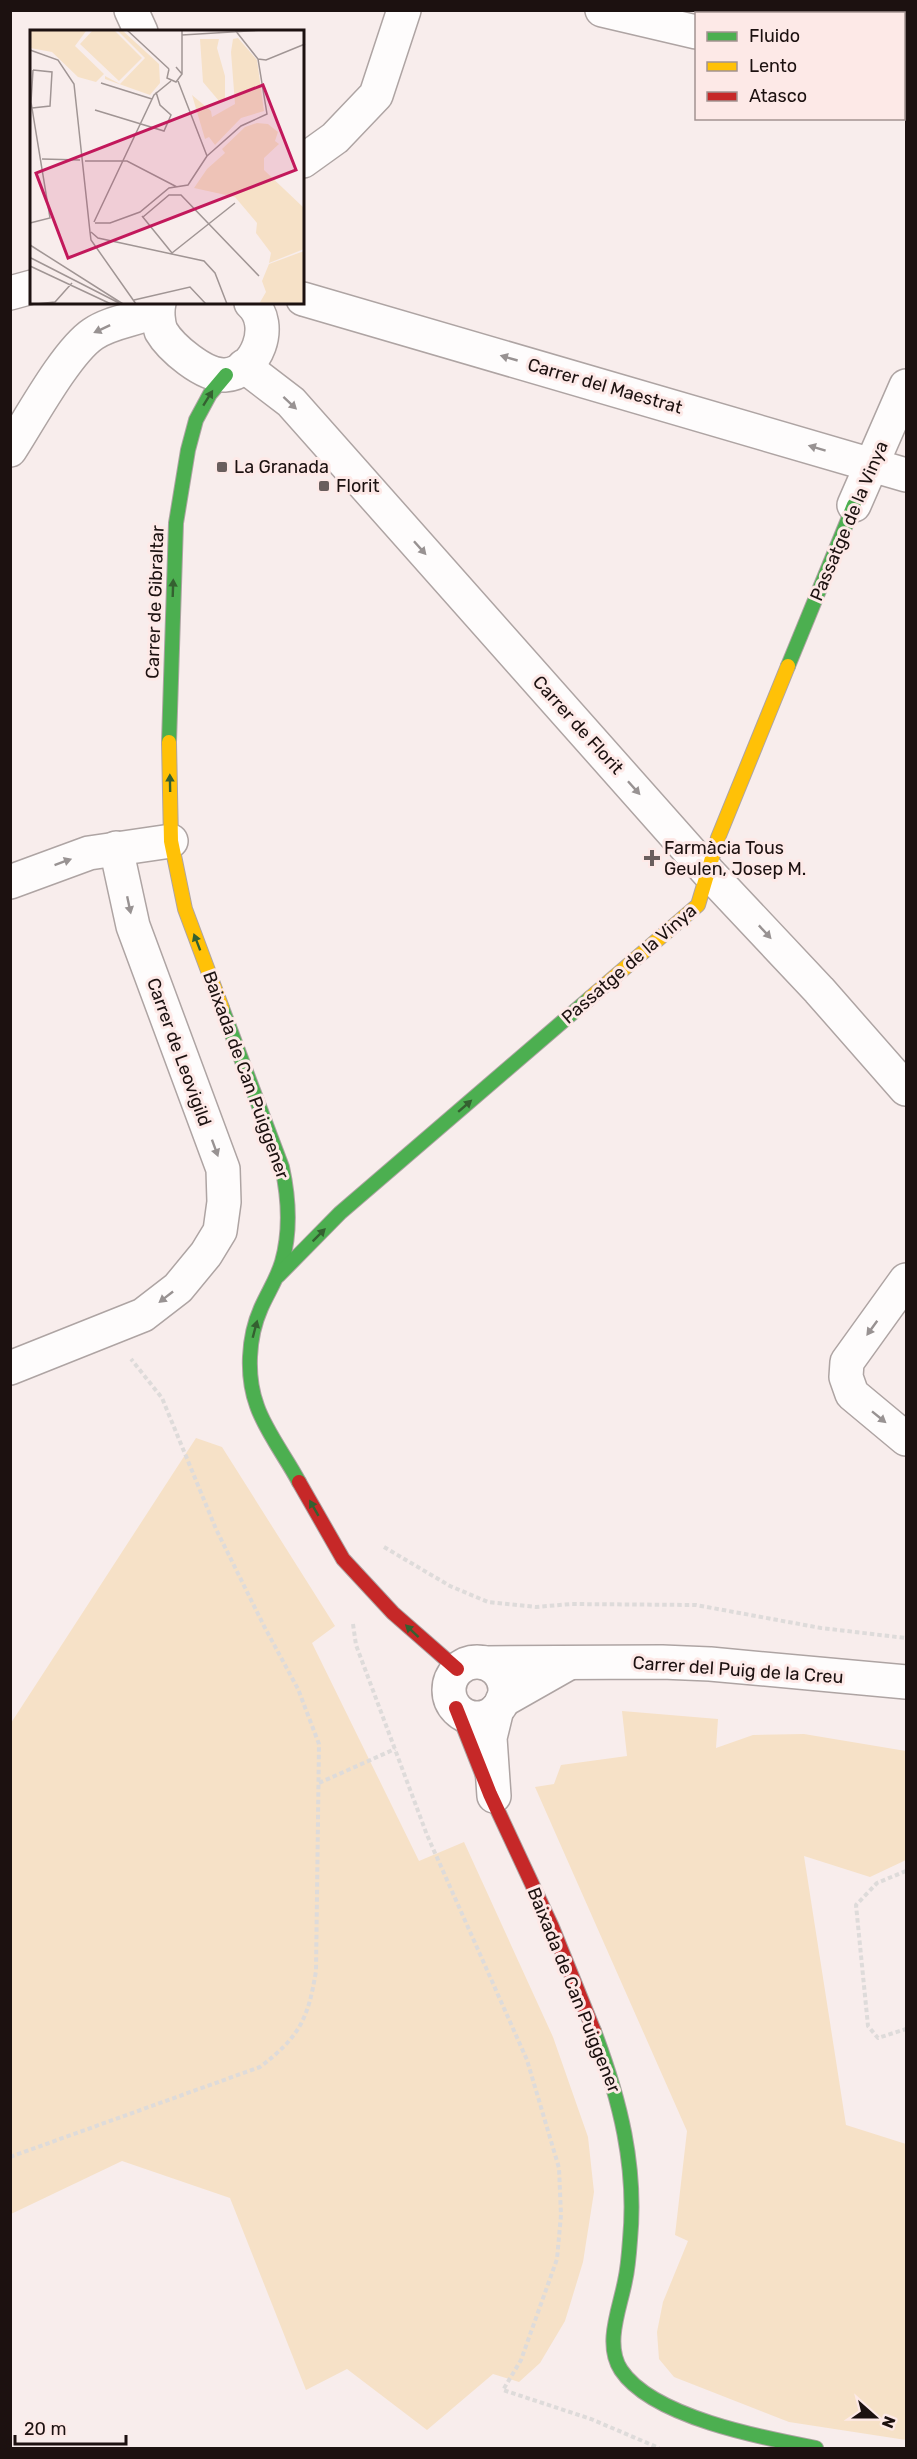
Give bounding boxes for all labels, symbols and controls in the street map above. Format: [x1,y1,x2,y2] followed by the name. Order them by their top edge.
[695,12,905,120] legend
[749,25,800,47] text: Fluido
[30,30,304,304] inset map
[749,55,797,77] text: Lento
[749,85,807,107] text: Atasco
[94,325,111,334] one-way arrow
[499,353,517,362] one-way arrow
[525,353,685,419] street label: Carrer del Maestrat
[203,390,214,407] one-way arrow
[282,396,297,409] one-way arrow
[805,438,893,604] street label: Passatge de la Vinya
[808,442,826,452] one-way arrow
[234,456,329,478] place label: La Granada
[215,460,229,474] marker: La Granada
[336,475,379,497] place label: Florit
[317,479,331,493] marker: Florit
[141,525,169,679] street label: Carrer de Gibraltar
[413,540,426,555] one-way arrow
[169,578,178,597] one-way arrow
[528,671,628,779] street label: Carrer de Florit
[165,773,175,792] one-way arrow
[627,780,640,796] one-way arrow
[664,837,806,880] place label: Farmàcia Tous Geulen, Josep M.
[645,851,659,865] marker: Farmàcia Tous Geulen, Josep M.
[54,856,72,866] one-way arrow
[124,896,134,914] one-way arrow
[557,899,701,1029] street label: Passatge de la Vinya
[757,925,771,939] one-way arrow
[192,932,202,950] one-way arrow
[198,968,294,1182] street label: Baixada de Can Puiggener
[142,975,216,1129] street label: Carrer de Leovigild
[457,1100,473,1113] one-way arrow
[210,1139,220,1157] one-way arrow
[311,1228,325,1242] one-way arrow
[158,1290,174,1303] one-way arrow
[866,1319,878,1335] one-way arrow
[251,1320,261,1338] one-way arrow
[871,1410,887,1423] one-way arrow
[309,1499,319,1516] one-way arrow
[405,1624,420,1638] one-way arrow
[632,1652,844,1688] street label: Carrer del Puig de la Creu
[523,1884,625,2096] street label: Baixada de Can Puiggener
[845,2387,905,2447] north arrow
[15,2408,126,2446] scale bar
[878,2413,899,2431] text: N
[24,2418,66,2440] text: 20 m

